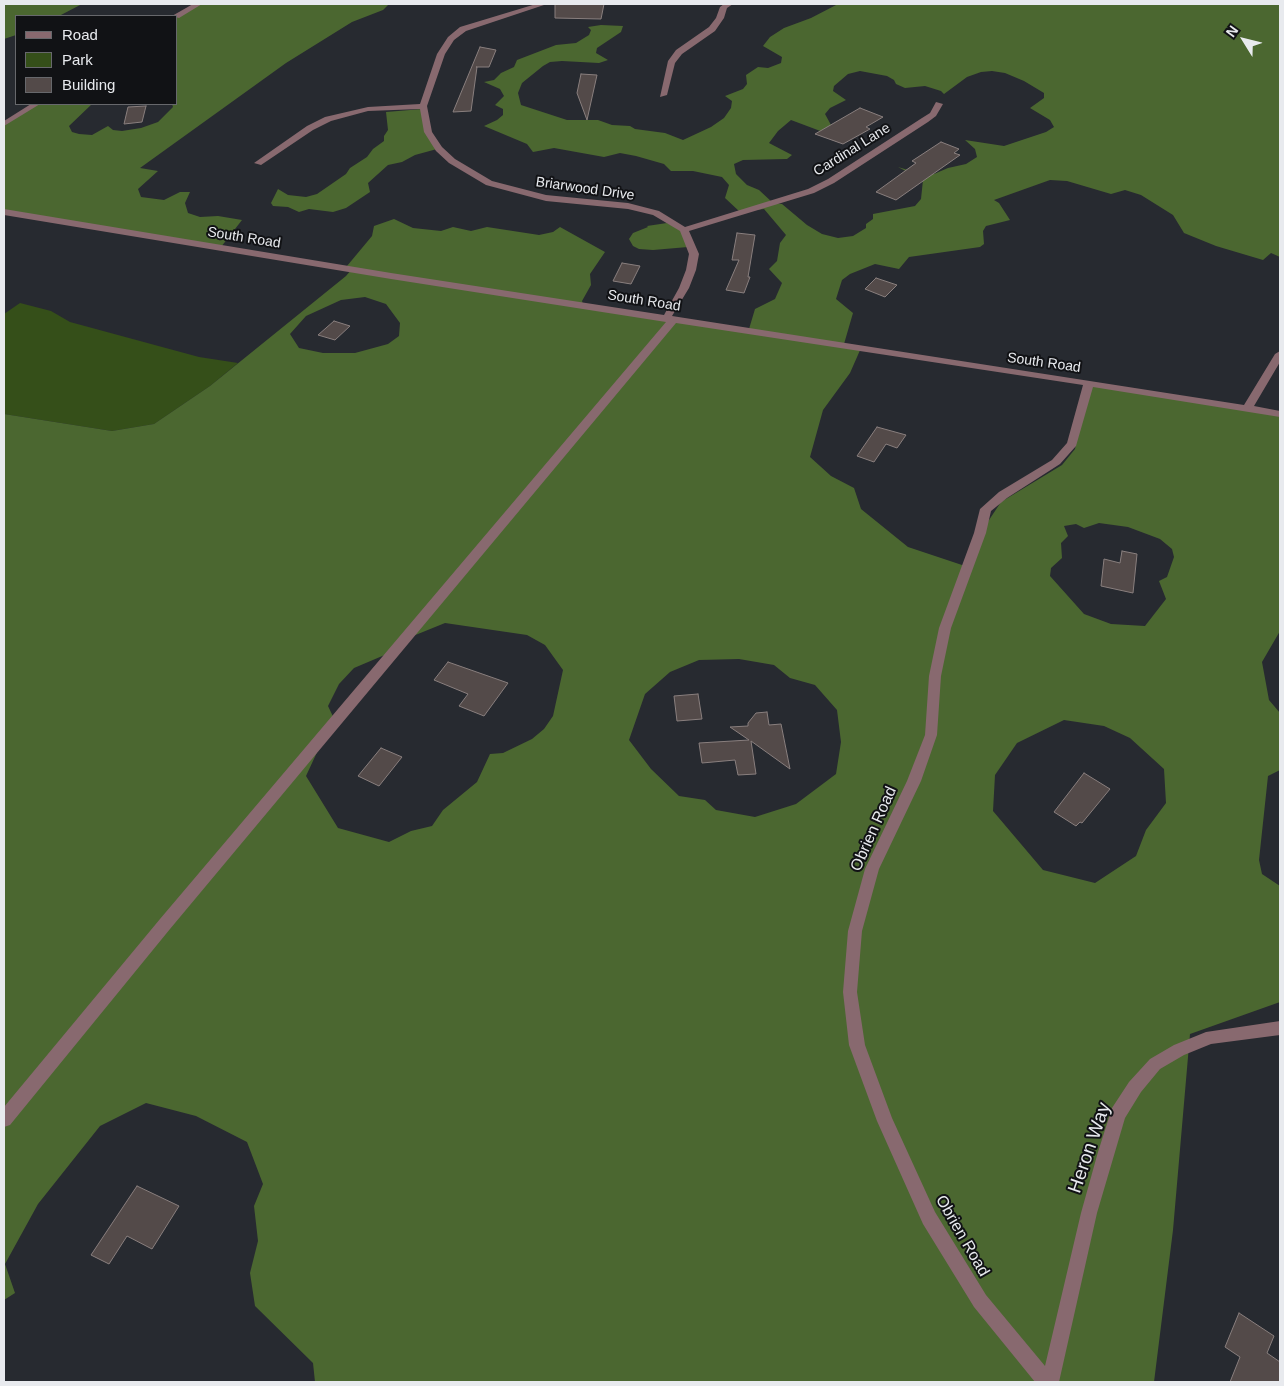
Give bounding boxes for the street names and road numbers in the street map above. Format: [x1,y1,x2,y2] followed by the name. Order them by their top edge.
[811,120,893,180] street label: Cardinal Lane
[535,174,635,204] street label: Briarwood Drive
[206,224,282,252] street label: South Road
[606,287,682,315] street label: South Road
[1006,350,1082,376] street label: South Road
[847,784,901,874] street label: Obrien Road
[1064,1100,1116,1196] street label: Heron Way
[931,1192,993,1280] street label: Obrien Road

